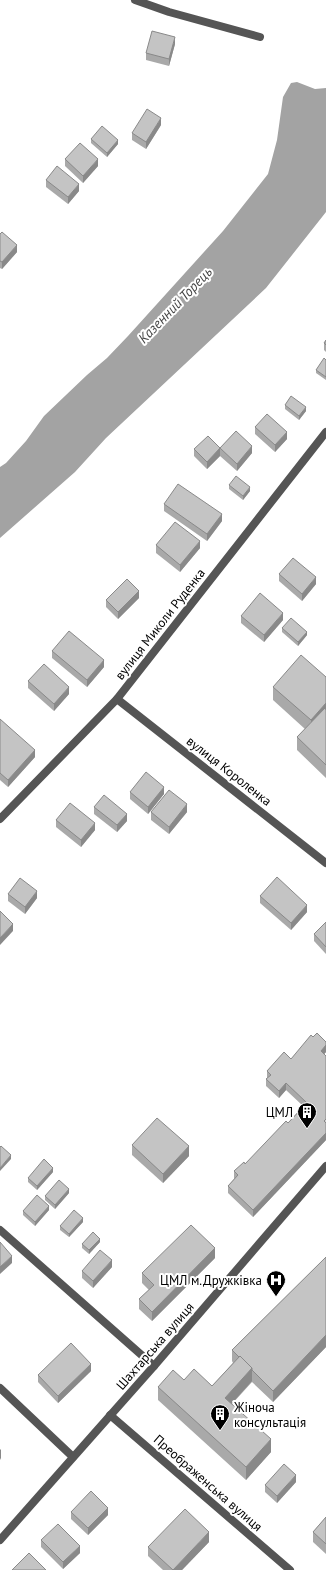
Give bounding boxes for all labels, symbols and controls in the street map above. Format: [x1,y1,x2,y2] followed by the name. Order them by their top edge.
[134,263,216,347] water label: Казенний Торець
[111,565,209,683] street label: вулиця Миколи Руденка
[183,732,275,810] street label: вулиця Короленка
[296,1101,318,1129] building icon: ЦМЛ
[266,1104,293,1121] place label: ЦМЛ
[265,1269,287,1297] hospital icon: ЦМЛ м.Дружківка
[160,1272,262,1289] place label: ЦМЛ м.Дружківка
[112,1299,198,1393] street label: Шахтарська вулиця
[233,1399,306,1431] place label: Жіноча консультація
[209,1403,231,1431] building icon: Жіноча консультація
[150,1431,266,1535] street label: Преображенська вулиця

